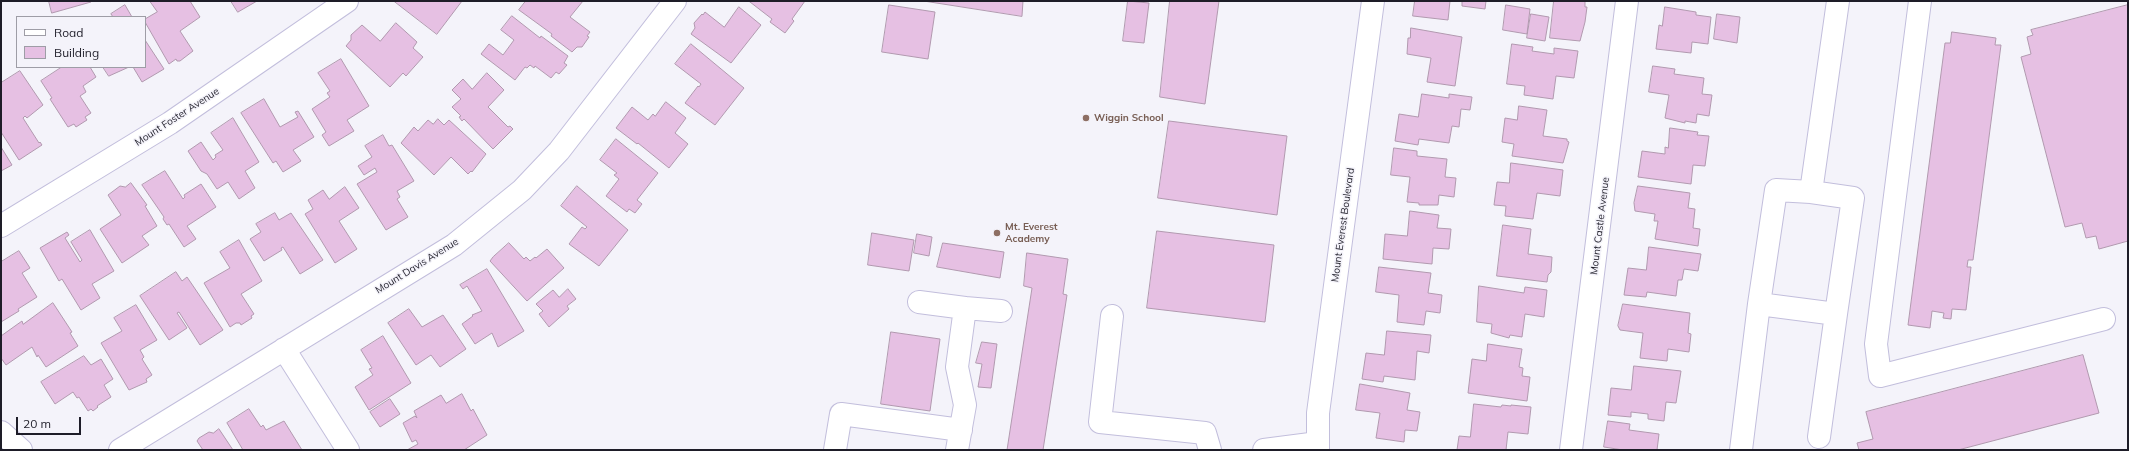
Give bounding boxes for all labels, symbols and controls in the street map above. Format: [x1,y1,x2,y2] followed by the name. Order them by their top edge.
[16,16,146,68] legend
[54,25,83,40] text: Road
[54,45,99,60] text: Building
[133,85,221,149] street label: Mount Foster Avenue
[1094,112,1164,124] place label: Wiggin School
[1081,113,1091,123] marker: Wiggin School
[1329,167,1357,283] street label: Mount Everest Boulevard
[1588,176,1612,276] street label: Mount Castle Avenue
[1005,221,1058,244] place label: Mt. Everest Academy
[992,228,1002,238] marker: Mt. Everest Academy
[373,236,461,296] street label: Mount Davis Avenue
[18,409,83,435] scale bar
[23,416,51,431] text: 20 m

